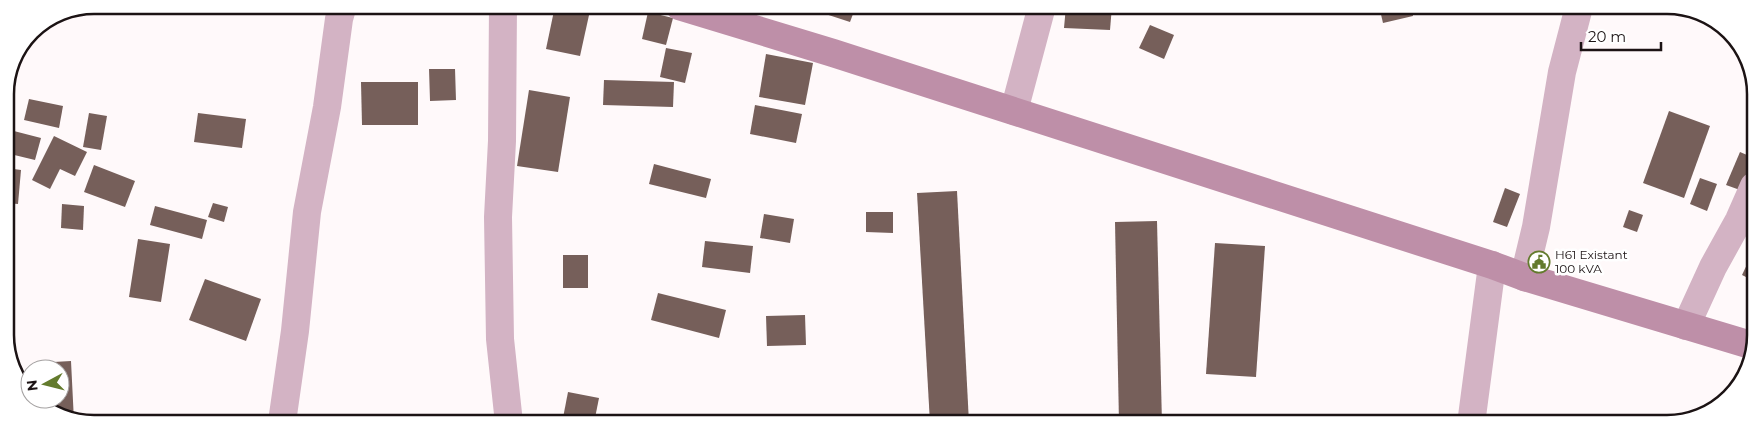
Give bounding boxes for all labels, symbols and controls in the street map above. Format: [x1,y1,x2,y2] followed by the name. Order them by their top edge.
[1581,20,1661,52] scale bar
[1588,27,1626,46] text: 20 m
[1555,247,1628,276] place label: H61 Existant 100 kVA
[1527,250,1551,274] public building icon: H61 Existant 100 kVA
[20,359,70,409] north arrow
[22,379,42,392] text: N

